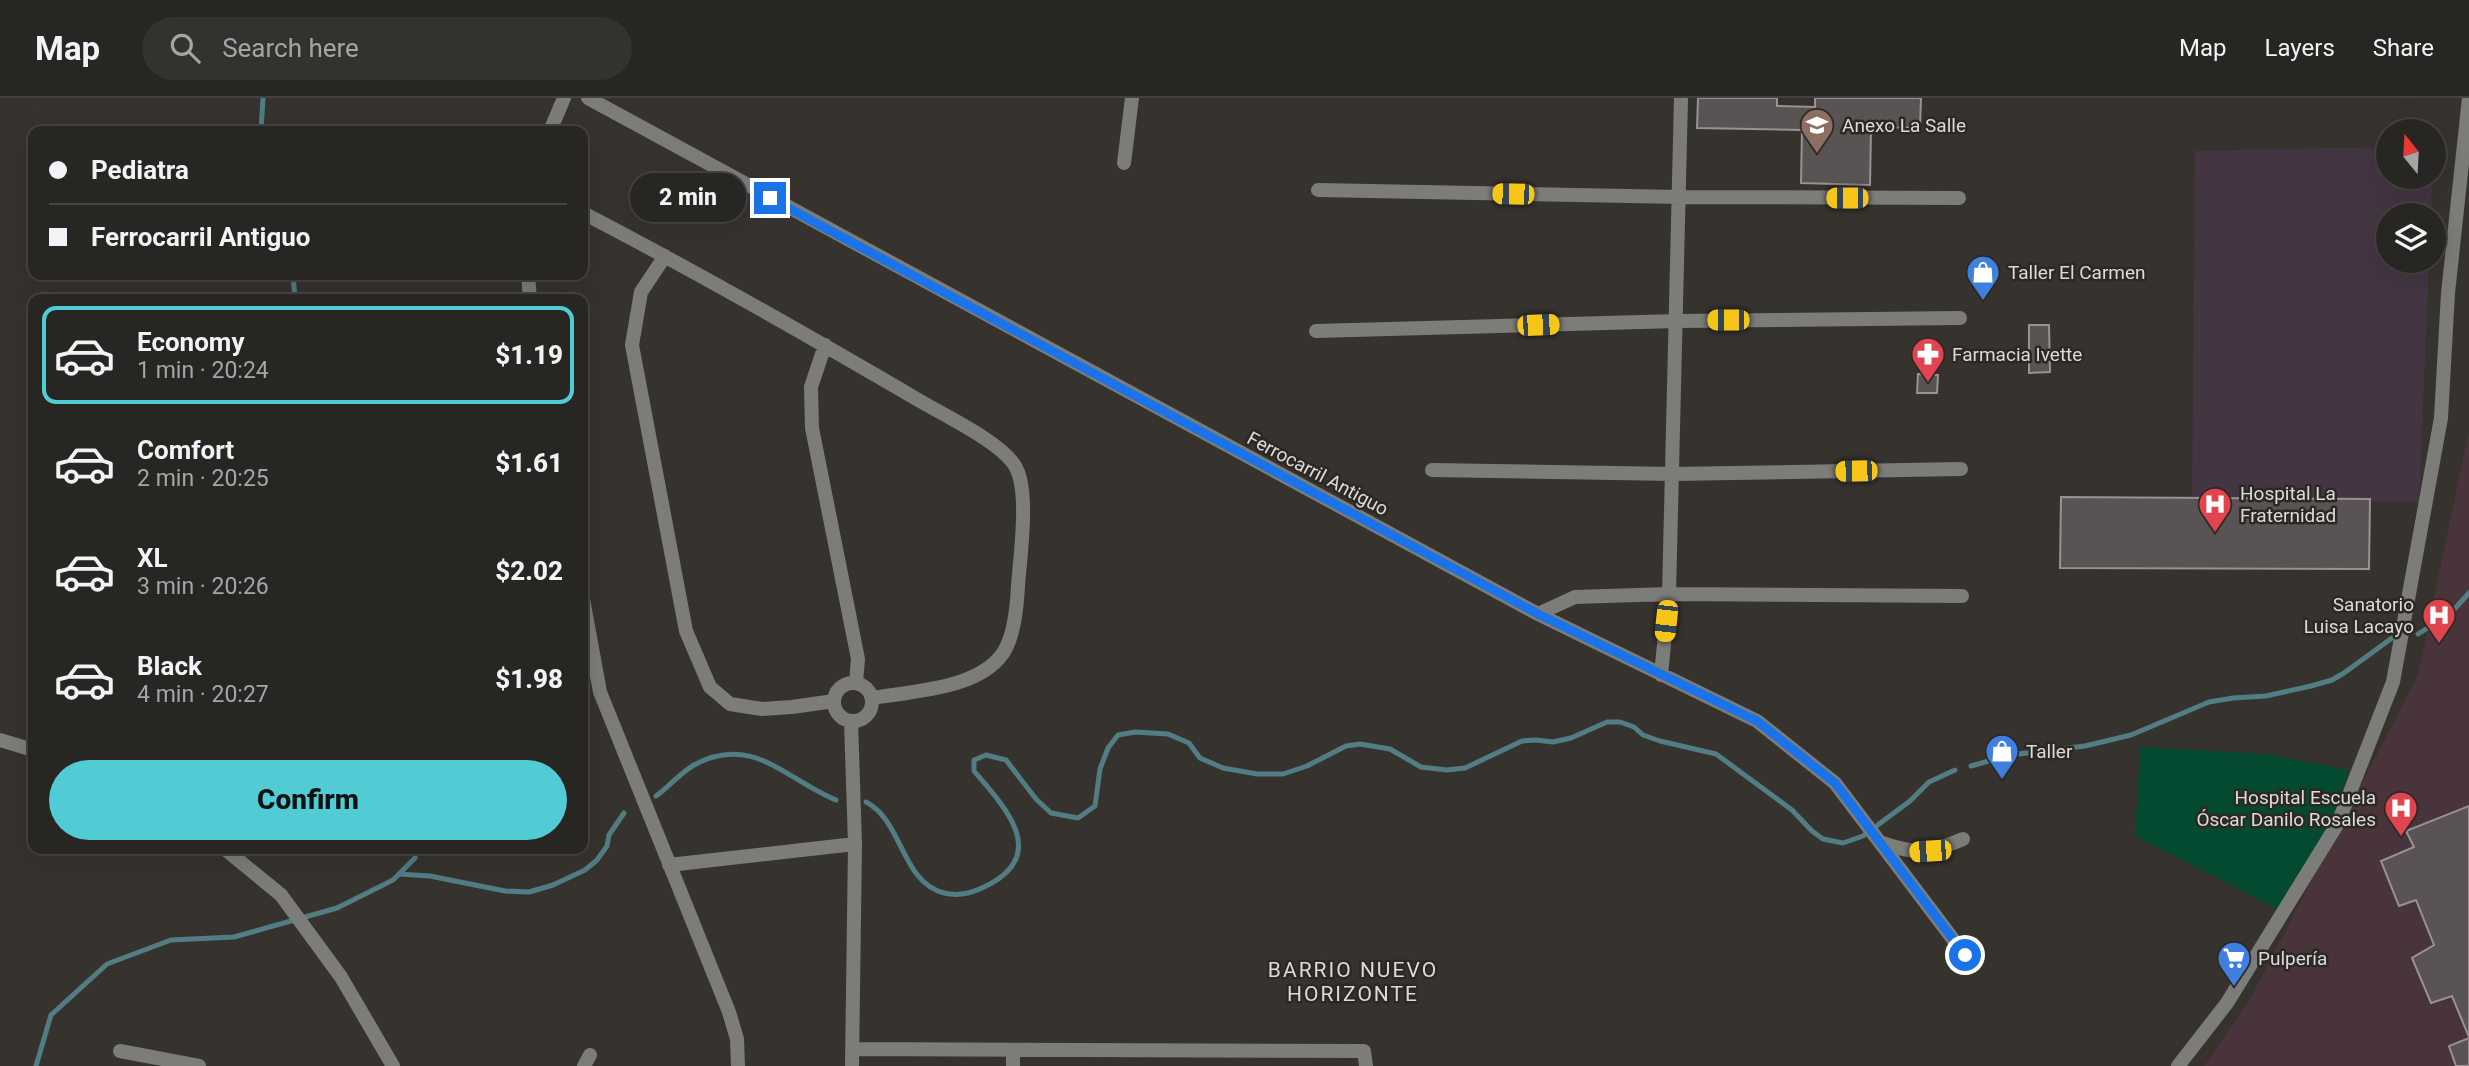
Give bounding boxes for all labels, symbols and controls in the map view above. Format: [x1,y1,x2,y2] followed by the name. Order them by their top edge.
[142,17,632,80] search box
[35,29,100,68] text: Map
[166,29,204,67] icon: search
[222,33,359,63] text: Search here
[2179,34,2227,62] text: Map
[2265,34,2335,62] text: Layers
[2373,34,2434,62] text: Share
[1798,106,1836,155] school or university icon: Anexo La Salle
[1842,114,1966,137] place label: Anexo La Salle
[2376,119,2446,189] north arrow
[2376,119,2446,273] map controls
[91,155,189,185] text: Pediatra
[630,174,746,222] callout: 2 min
[754,182,786,214] route end
[1492,183,1535,205] car
[659,184,717,211] text: 2 min
[1827,188,1869,209] car
[2376,203,2446,273] button: layers
[91,222,311,252] text: Ferrocarril Antiguo
[1964,253,2002,302] shop icon: Taller El Carmen
[2008,261,2146,284] place label: Taller El Carmen
[1708,310,1750,331] car
[1517,314,1560,336] car
[53,324,116,387] icon: car
[137,327,244,357] text: Economy
[1909,335,1947,384] pharmacy icon: Farmacia Ivette
[495,340,563,370] text: $1.19
[1952,343,2082,366] place label: Farmacia Ivette
[137,357,269,384] text: 1 min · 20:24
[1243,426,1392,520] street label: Ferrocarril Antiguo
[53,432,116,495] icon: car
[137,435,234,465] text: Comfort
[495,448,563,478] text: $1.61
[1835,460,1878,482] car
[137,465,269,492] text: 2 min · 20:25
[2240,482,2336,527] place label: Hospital La Fraternidad
[2196,485,2234,534] hospital icon: Hospital La Fraternidad
[53,540,116,603] icon: car
[137,543,168,573] text: XL
[495,556,563,586] text: $2.02
[137,573,269,600] text: 3 min · 20:26
[2304,593,2414,638] place label: Sanatorio Luisa Lacayo
[2420,596,2458,645] hospital icon: Sanatorio Luisa Lacayo
[1654,599,1679,643] car
[53,648,116,711] icon: car
[137,651,202,681] text: Black
[495,664,563,694] text: $1.98
[137,681,269,708] text: 4 min · 20:27
[1983,732,2021,781] shop icon: Taller
[2026,740,2073,763] place label: Taller
[49,760,567,840] button: Confirm
[2196,786,2376,831] place label: Hospital Escuela Óscar Danilo Rosales
[2382,789,2420,838] hospital icon: Hospital Escuela Óscar Danilo Rosales
[1909,839,1952,863] car
[1949,939,1981,971] route start
[2215,939,2253,988] supermarket icon: Pulpería
[2258,947,2327,970] place label: Pulpería
[1268,958,1438,1006] district label: BARRIO NUEVO HORIZONTE

